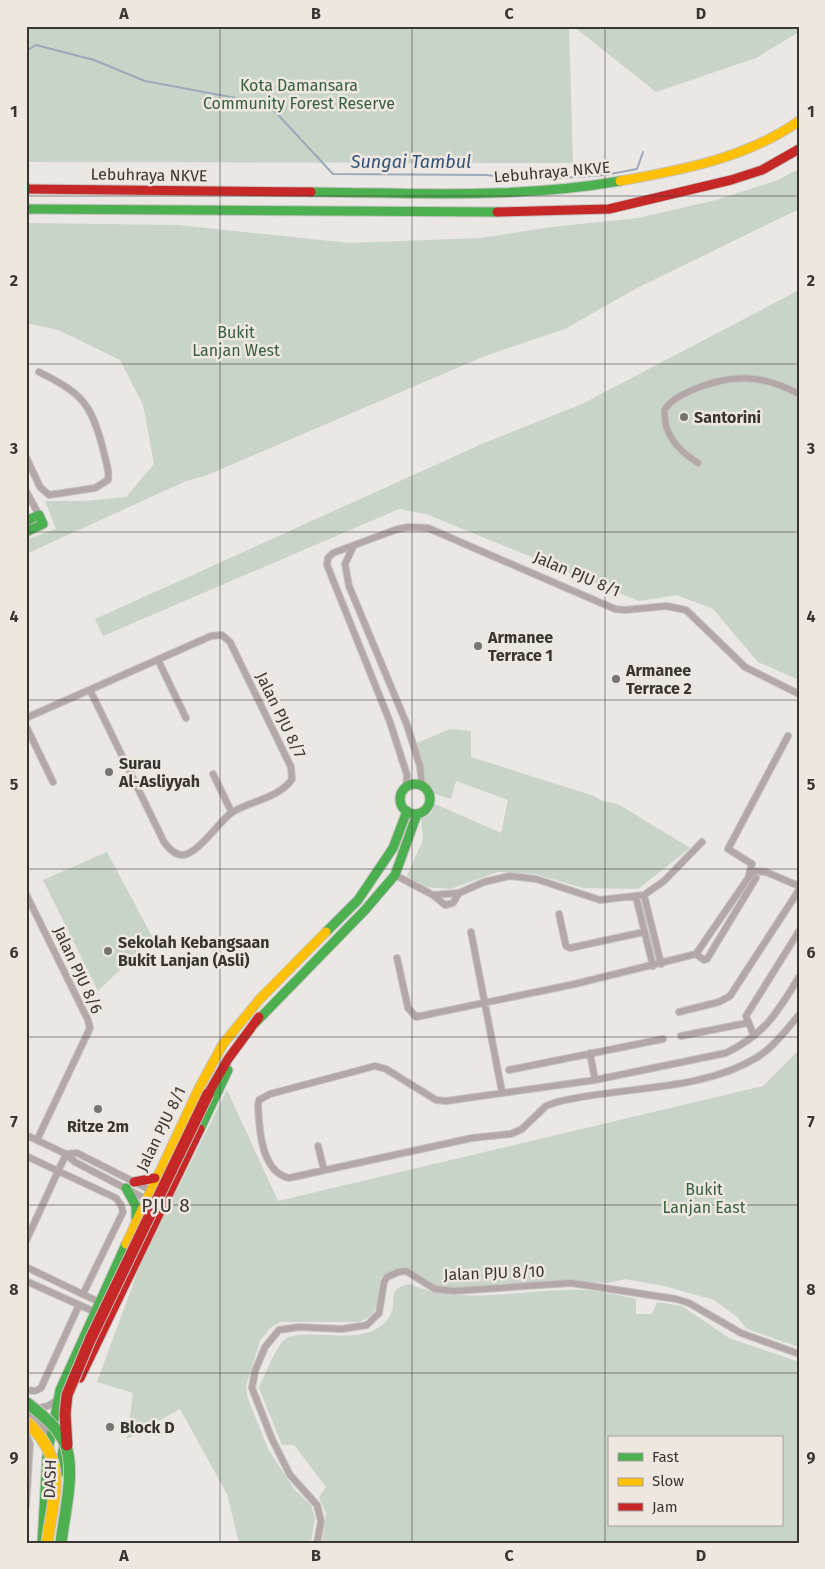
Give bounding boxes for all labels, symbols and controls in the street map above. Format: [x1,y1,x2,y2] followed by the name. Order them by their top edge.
[118,4,129,23] text: A
[311,4,321,23] text: B
[504,4,514,23] text: C
[696,4,706,23] text: D
[203,76,395,113] park label: Kota Damansara Community Forest Reserve
[10,102,18,121] text: 1
[807,102,815,121] text: 1
[350,151,471,173] water label: Sungai Tambul
[493,157,611,187] street label: Lebuhraya NKVE
[90,164,208,186] street label: Lebuhraya NKVE
[10,271,18,290] text: 2
[807,271,815,290] text: 2
[192,323,280,360] park label: Bukit Lanjan West
[694,408,761,427] place label: Santorini
[678,411,690,423] marker: Santorini
[9,439,18,458] text: 3
[806,439,815,458] text: 3
[531,547,623,601] street label: Jalan PJU 8/1
[9,607,19,626] text: 4
[806,607,816,626] text: 4
[487,628,553,665] place label: Armanee Terrace 1
[472,640,484,652] marker: Armanee Terrace 1
[625,661,692,698] place label: Armanee Terrace 2
[252,669,310,761] street label: Jalan PJU 8/7
[610,673,622,685] marker: Armanee Terrace 2
[118,754,200,791] place label: Surau Al-Asliyyah
[103,766,115,778] marker: Surau Al-Asliyyah
[10,775,19,794] text: 5
[807,775,816,794] text: 5
[50,923,106,1017] street label: Jalan PJU 8/6
[118,933,269,970] place label: Sekolah Kebangsaan Bukit Lanjan (Asli)
[9,943,19,962] text: 6
[806,943,816,962] text: 6
[102,945,114,957] marker: Sekolah Kebangsaan Bukit Lanjan (Asli)
[132,1083,190,1175] street label: Jalan PJU 8/1
[92,1103,104,1115] marker: Ritze 2m
[10,1112,18,1131] text: 7
[807,1112,815,1131] text: 7
[67,1117,129,1136] place label: Ritze 2m
[663,1180,746,1217] park label: Bukit Lanjan East
[141,1194,191,1217] district label: PJU 8
[443,1262,545,1284] street label: Jalan PJU 8/10
[9,1280,19,1299] text: 8
[806,1280,816,1299] text: 8
[120,1418,175,1437] place label: Block D
[104,1421,116,1433] marker: Block D
[608,1436,782,1526] legend
[10,1448,19,1467] text: 9
[652,1448,679,1466] text: Fast
[807,1448,816,1467] text: 9
[40,1459,60,1499] street label: DASH
[652,1472,684,1490] text: Slow
[652,1498,678,1516] text: Jam
[118,1546,129,1565] text: A
[311,1546,321,1565] text: B
[504,1546,514,1565] text: C
[696,1546,706,1565] text: D

